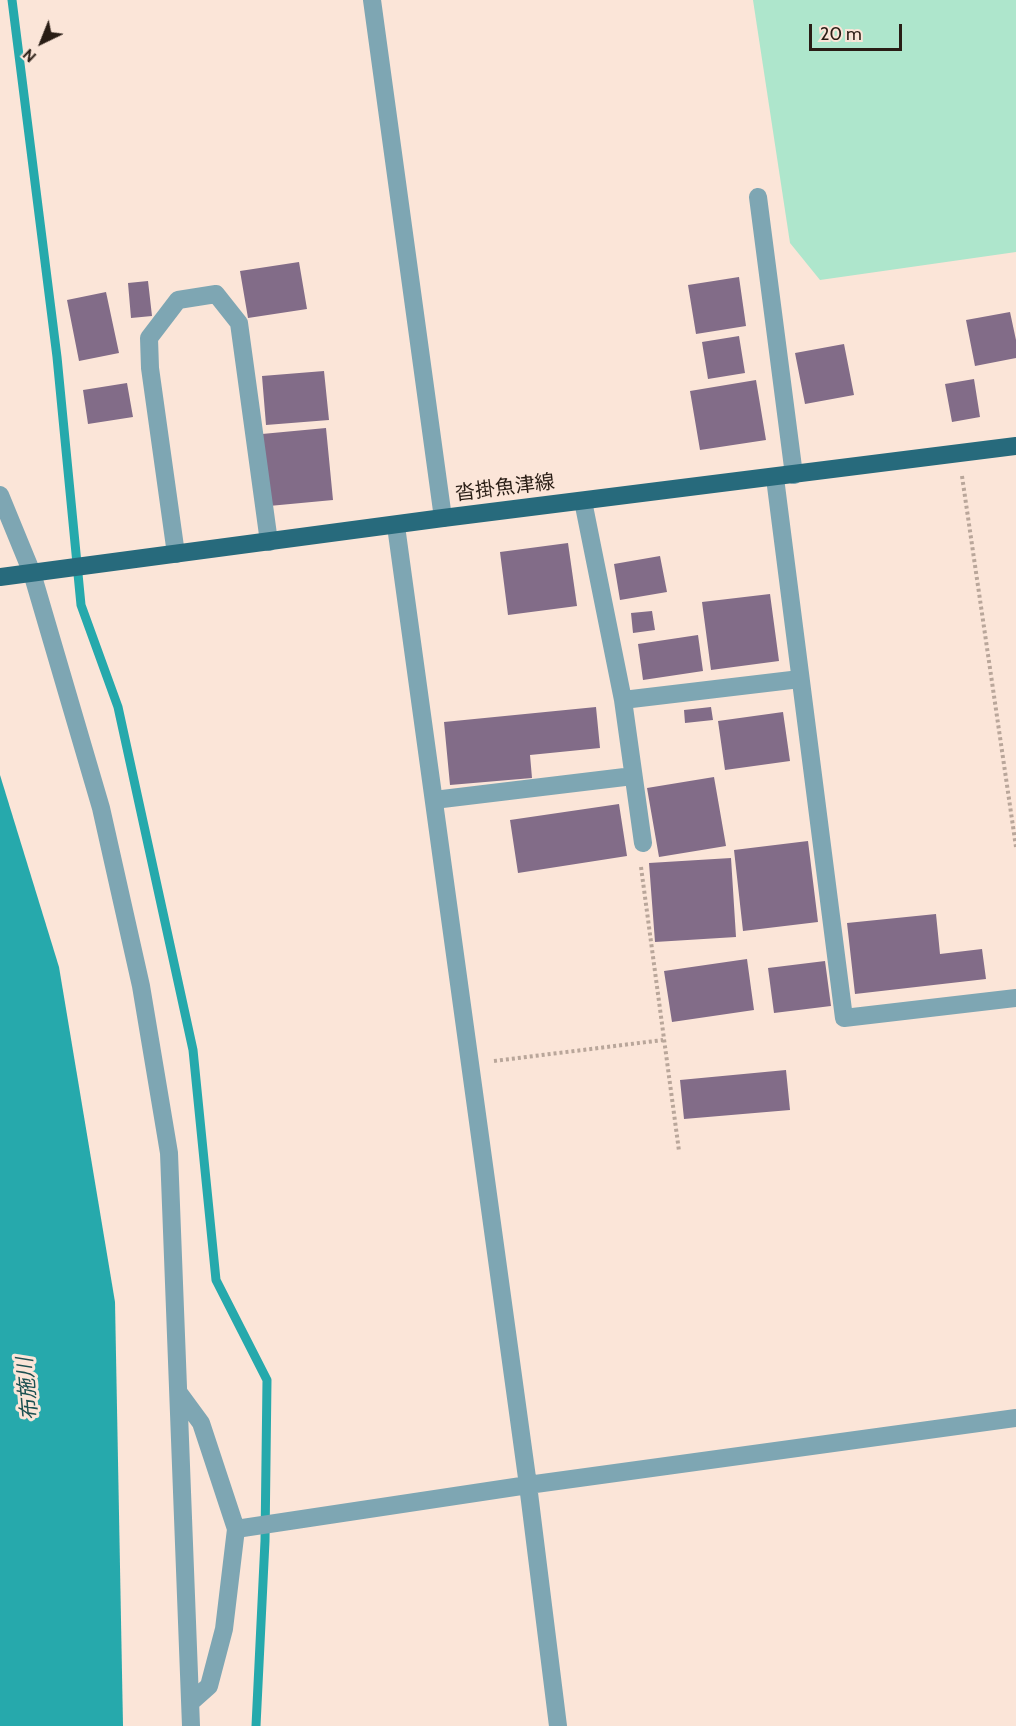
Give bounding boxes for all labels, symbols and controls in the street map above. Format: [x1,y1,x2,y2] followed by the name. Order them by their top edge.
[12,12,72,72] north arrow
[812,12,905,50] scale bar
[820,23,862,45] text: 20 m
[19,45,40,66] text: N
[454,470,556,506] street label: 沓掛魚津線
[13,1357,43,1421] water label: 布施川

